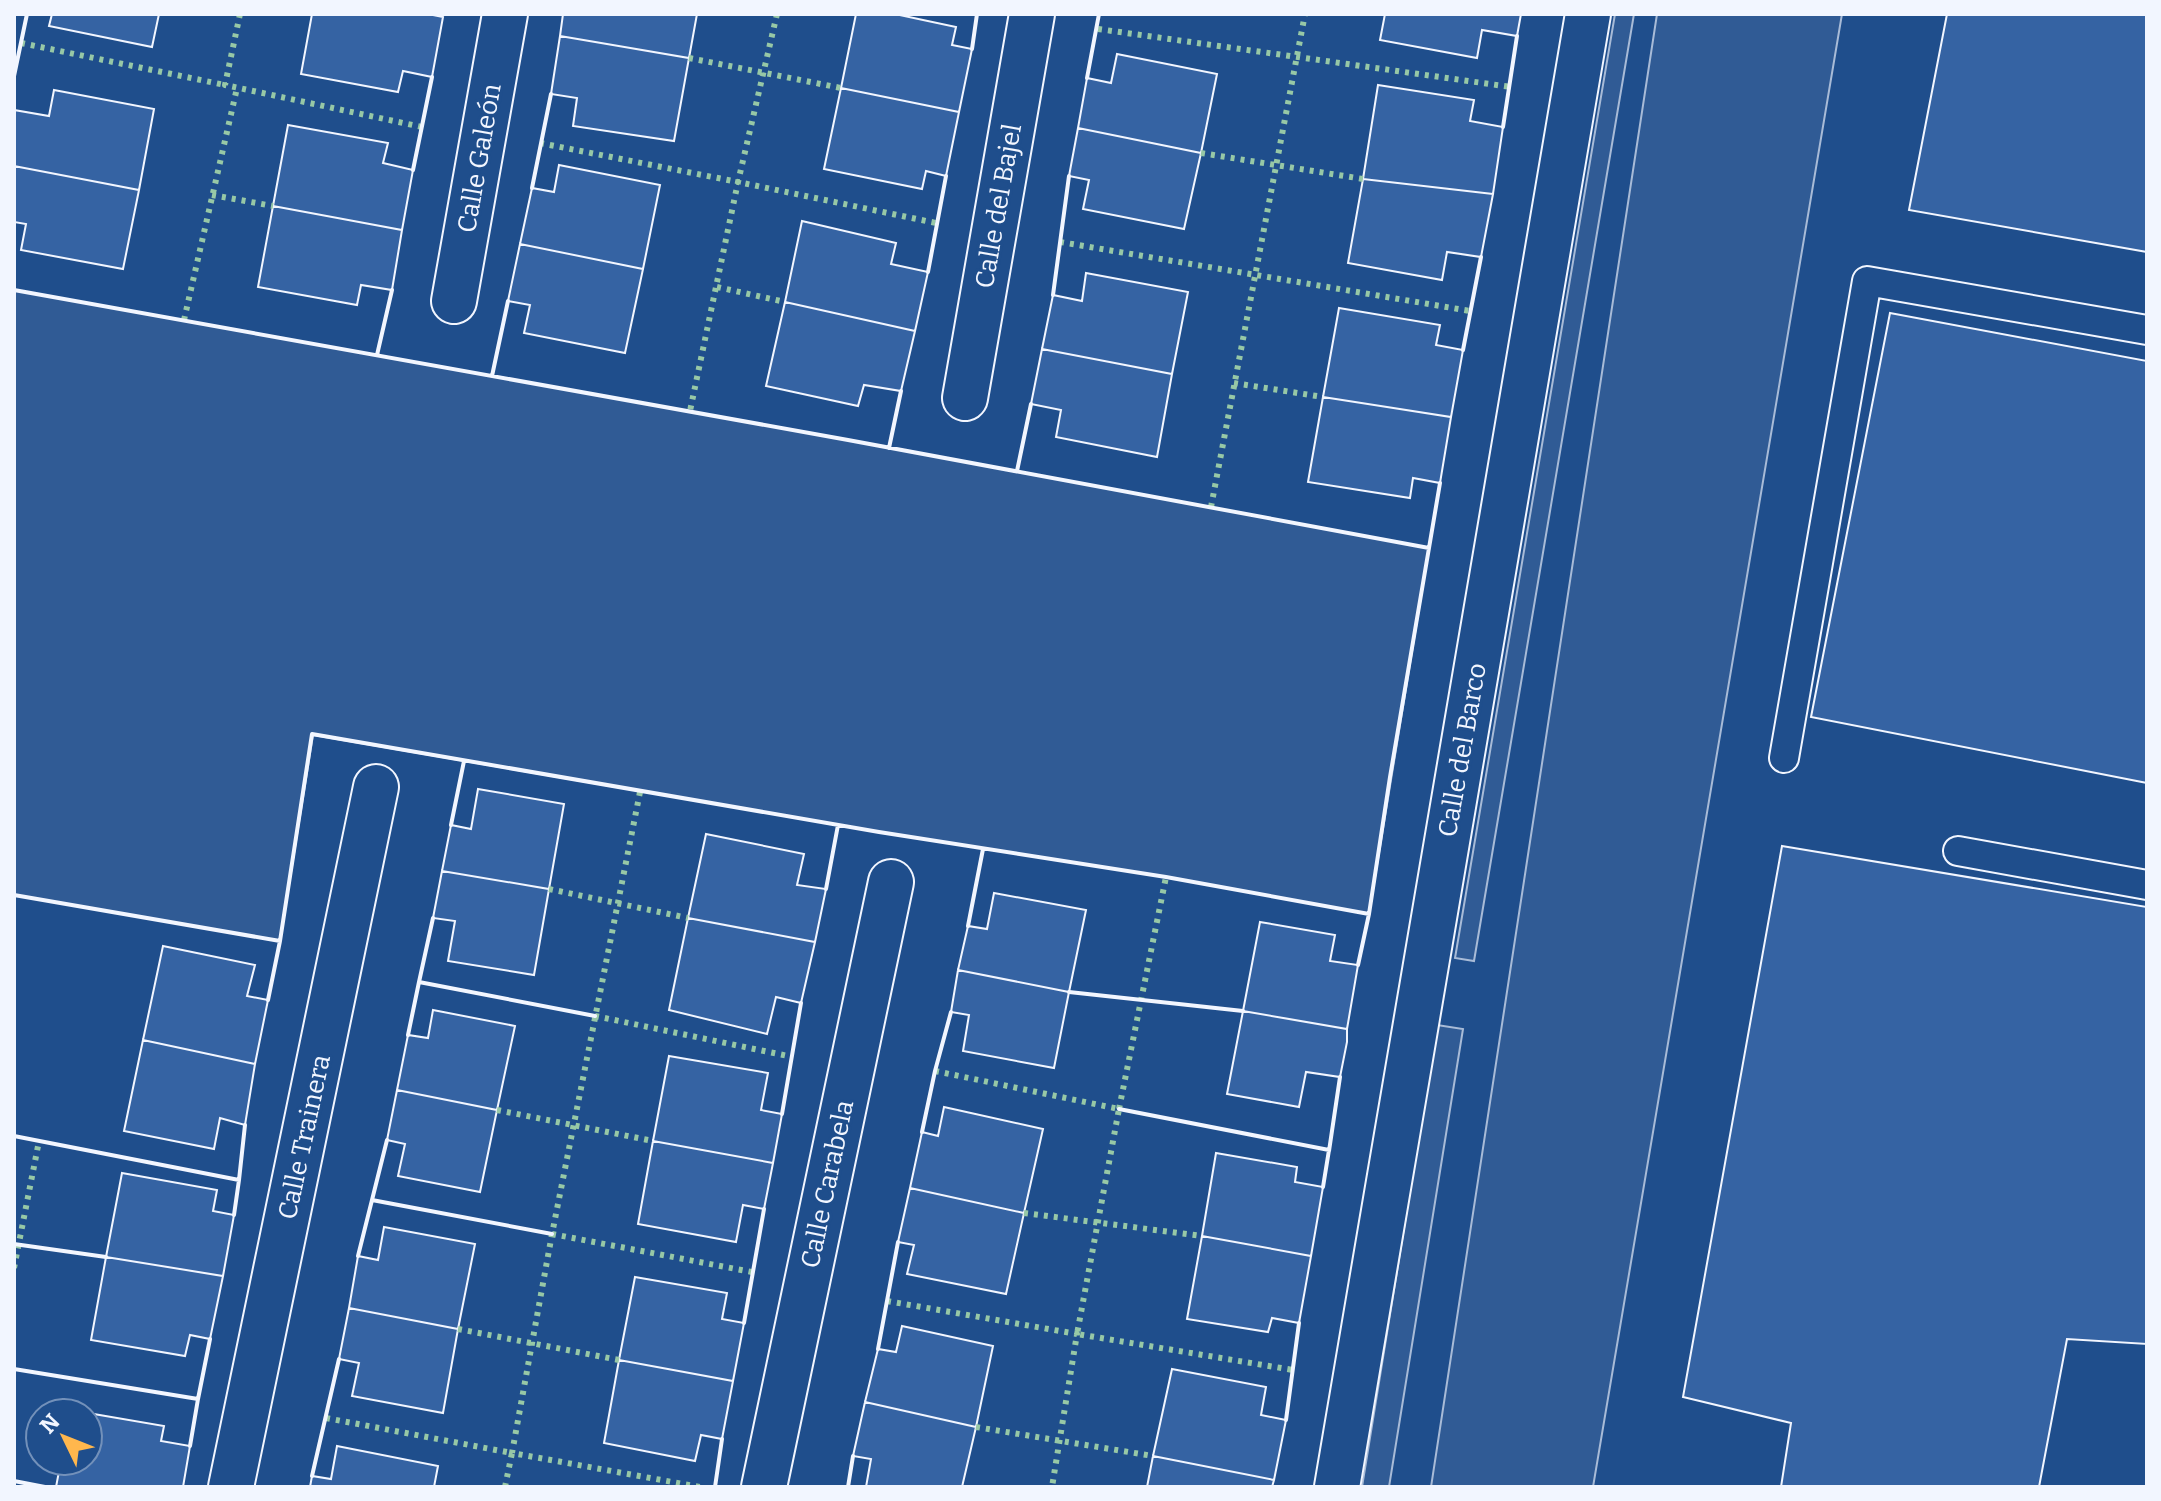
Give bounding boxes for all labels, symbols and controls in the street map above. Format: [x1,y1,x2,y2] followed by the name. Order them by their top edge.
[451,80,508,235] street label: Calle Galeón
[969,121,1028,291] street label: Calle del Bajel
[1432,661,1493,840] street label: Calle del Barco
[272,1052,337,1222] street label: Calle Trainera
[795,1097,860,1271] street label: Calle Carabela
[24,1397,104,1477] north arrow
[34,1408,65,1439] text: N

